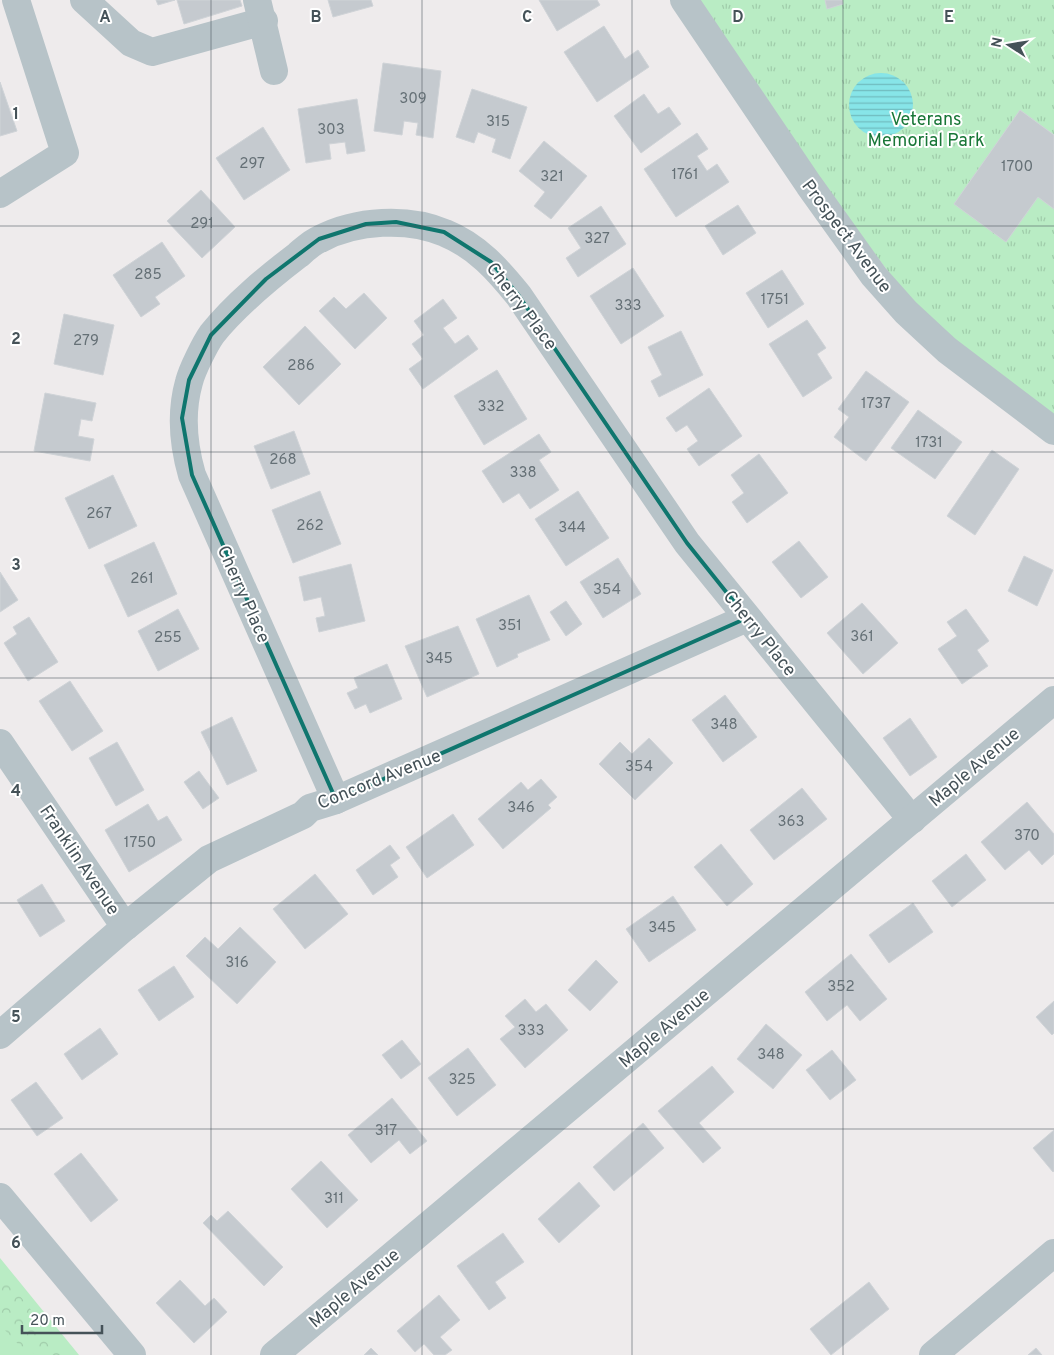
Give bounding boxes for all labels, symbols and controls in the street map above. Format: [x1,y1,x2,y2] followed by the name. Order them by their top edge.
[99,8,111,28] text: A
[310,8,322,28] text: B
[522,8,532,28] text: C
[732,8,744,28] text: D
[944,8,954,28] text: E
[984,20,1034,70] north arrow
[988,36,1007,49] text: N
[399,90,427,109] house number: 309
[13,105,19,125] text: 1
[868,109,984,153] park label: Veterans Memorial Park
[486,113,510,132] house number: 315
[317,121,345,140] house number: 303
[239,155,265,174] house number: 297
[1001,158,1033,177] house number: 1700
[671,166,699,185] house number: 1761
[540,168,564,187] house number: 321
[796,176,896,298] street label: Prospect Avenue
[190,215,214,234] house number: 291
[584,230,610,249] house number: 327
[480,258,561,356] street label: Cherry Place
[134,266,162,285] house number: 285
[761,291,789,310] house number: 1751
[614,297,642,316] house number: 333
[11,330,21,350] text: 2
[73,332,99,351] house number: 279
[287,357,315,376] house number: 286
[861,395,891,414] house number: 1737
[478,398,504,417] house number: 332
[915,434,943,453] house number: 1731
[269,451,297,470] house number: 268
[509,464,537,483] house number: 338
[86,505,112,524] house number: 267
[296,517,324,536] house number: 262
[558,519,586,538] house number: 344
[211,542,274,647] street label: Cherry Place
[11,556,21,576] text: 3
[130,570,154,589] house number: 261
[593,581,621,600] house number: 354
[717,586,801,682] street label: Cherry Place
[498,617,522,636] house number: 351
[850,628,874,647] house number: 361
[154,629,182,648] house number: 255
[425,650,453,669] house number: 345
[710,716,738,735] house number: 348
[925,723,1025,813] street label: Maple Avenue
[314,745,445,816] street label: Concord Avenue
[625,758,653,777] house number: 354
[11,782,21,802] text: 4
[507,799,535,818] house number: 346
[33,801,124,920] street label: Franklin Avenue
[777,813,805,832] house number: 363
[1014,827,1040,846] house number: 370
[124,834,156,853] house number: 1750
[648,919,676,938] house number: 345
[225,954,249,973] house number: 316
[827,978,855,997] house number: 352
[615,984,715,1074] street label: Maple Avenue
[11,1008,21,1028] text: 5
[517,1022,545,1041] house number: 333
[757,1046,785,1065] house number: 348
[448,1071,476,1090] house number: 325
[375,1122,397,1141] house number: 317
[324,1190,344,1209] house number: 311
[11,1234,21,1254] text: 6
[305,1244,405,1334] street label: Maple Avenue
[22,1302,102,1334] scale bar
[30,1312,65,1331] text: 20 m

